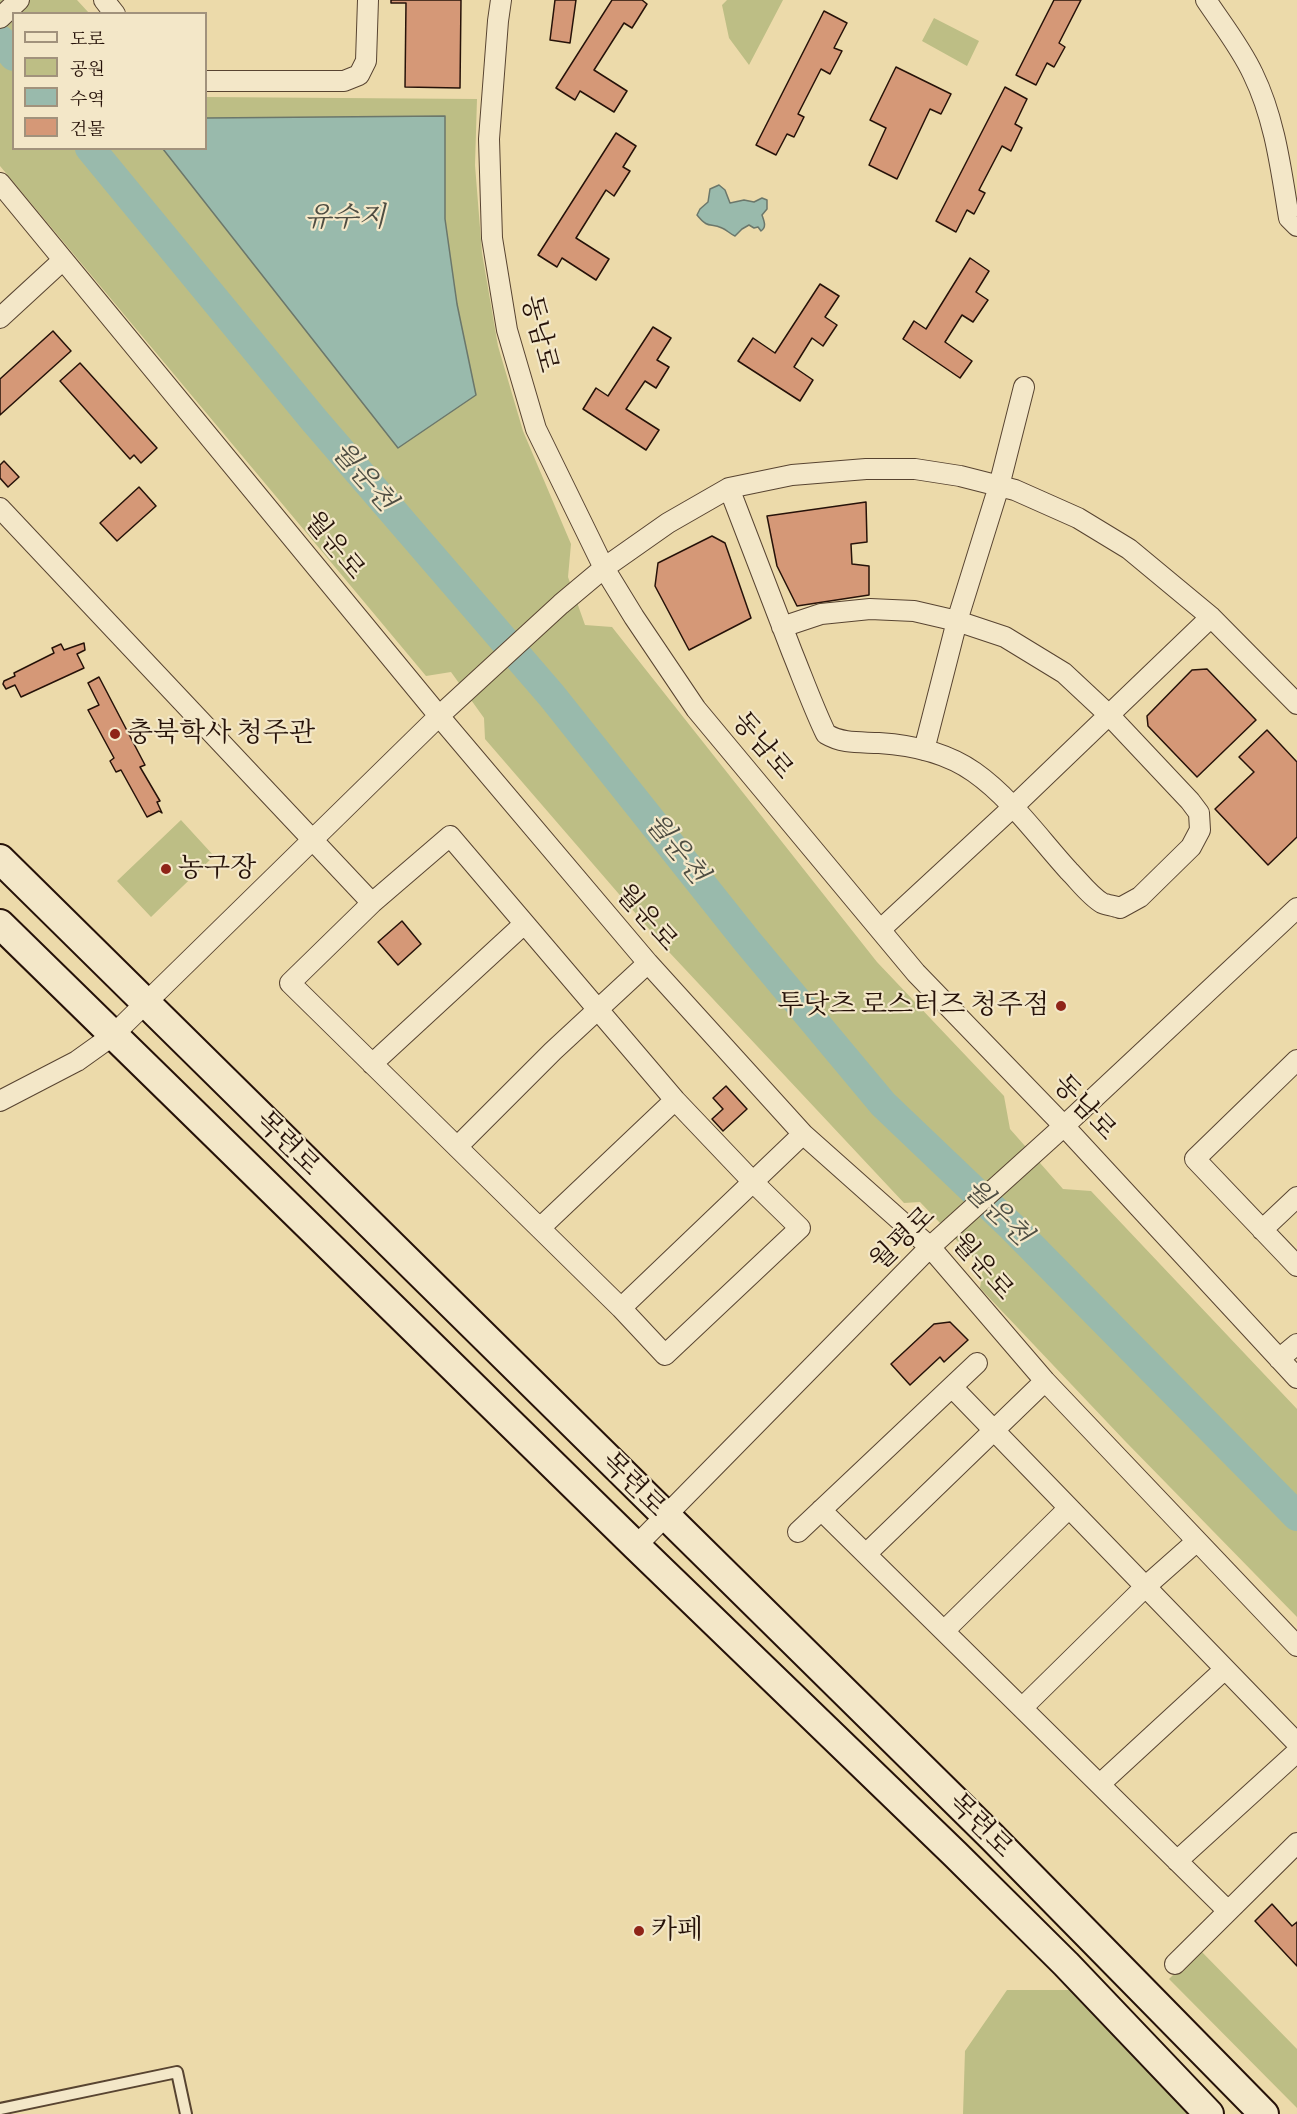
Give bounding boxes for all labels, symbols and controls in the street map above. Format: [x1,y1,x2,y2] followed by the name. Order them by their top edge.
[12,12,207,150] legend
[70,27,105,50] text: 도로
[70,57,105,80] text: 공원
[70,87,105,110] text: 수역
[70,117,105,140] text: 건물
[304,201,386,235] water label: 유수지
[514,292,564,376] street label: 동남로
[324,435,402,519] water label: 월운천
[297,505,371,587] street label: 월운로
[724,706,800,786] street label: 동남로
[127,718,315,750] place label: 충북학사 청주관
[108,727,122,741] marker: 충북학사 청주관
[637,807,715,891] water label: 월운천
[178,853,256,885] place label: 농구장
[159,862,173,876] marker: 농구장
[608,878,684,958] street label: 월운로
[777,990,1049,1022] place label: 투닷츠 로스터즈 청주점
[1054,999,1068,1013] marker: 투닷츠 로스터즈 청주점
[1045,1068,1123,1148] street label: 동남로
[248,1105,326,1183] street label: 목련로
[956,1173,1038,1253] water label: 월운천
[864,1200,942,1278] street label: 월평로
[944,1227,1020,1307] street label: 월운로
[594,1446,672,1524] street label: 목련로
[941,1787,1019,1865] street label: 목련로
[651,1915,703,1947] place label: 카페
[632,1924,646,1938] marker: 카페

